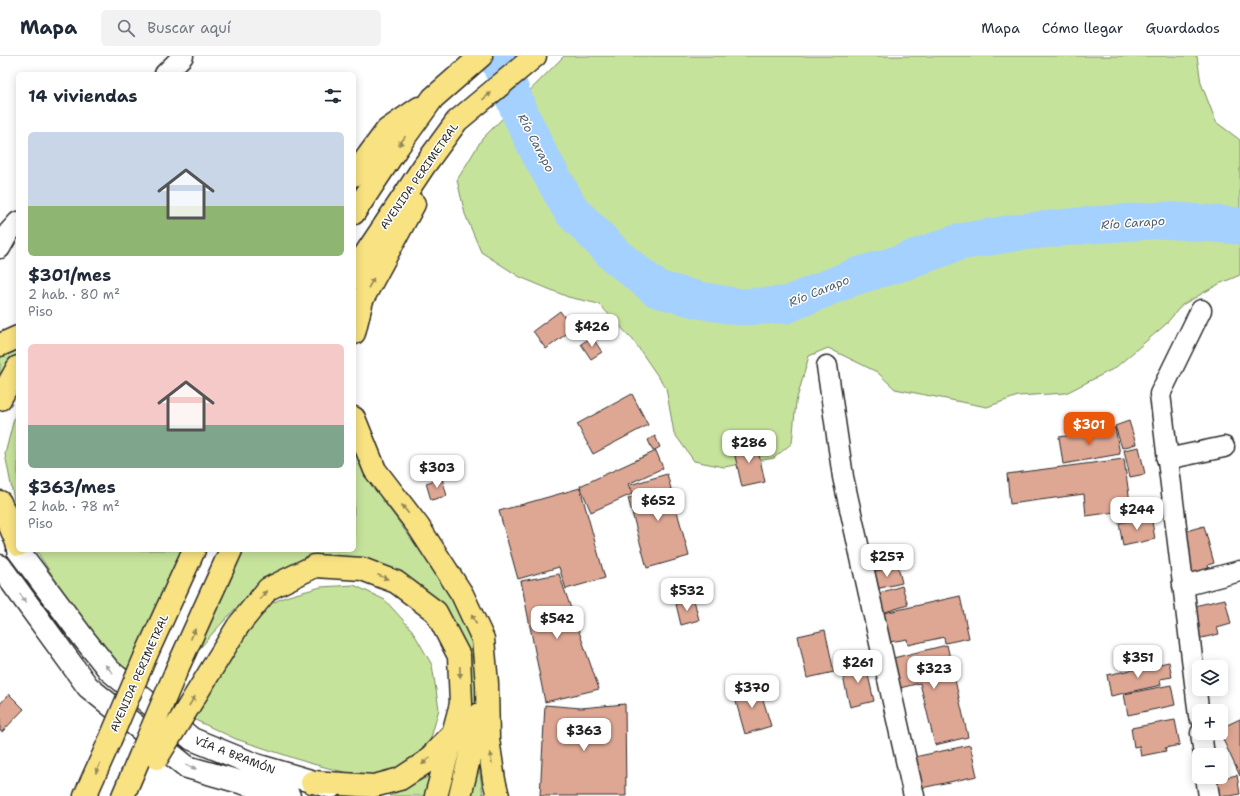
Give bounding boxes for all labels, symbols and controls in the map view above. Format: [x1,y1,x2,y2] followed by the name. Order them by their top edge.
[101,10,381,46] search box
[20,15,77,40] text: Mapa
[115,17,137,39] icon: search
[147,18,231,38] text: Buscar aquí
[981,19,1020,37] text: Mapa
[1042,19,1123,37] text: Cómo llegar
[1145,19,1220,37] text: Guardados
[28,85,138,107] text: 14 viviendas
[322,85,344,107] icon: filters
[481,91,492,100] one-way arrow
[514,111,558,175] water label: Río Carapo
[377,120,462,233] street label: AVENIDA PERIMETRAL
[398,136,406,146] one-way arrow
[150,158,222,230] icon: home
[1100,213,1166,233] water label: Río Carapo
[28,264,111,286] text: $301/mes
[786,272,852,310] water label: Río Carapo
[368,277,375,289] one-way arrow
[28,286,120,303] text: 2 hab. · 80 m²
[28,303,53,320] text: Piso
[568,314,616,348] pin: $426
[574,318,610,335] text: $426
[150,370,222,442] icon: home
[1065,412,1113,446] pin: $301
[1073,416,1105,433] text: $301
[725,430,773,464] pin: $286
[731,434,767,451] text: $286
[413,455,461,489] pin: $303
[419,459,455,476] text: $303
[28,476,116,498] text: $363/mes
[634,488,682,522] pin: $652
[641,492,675,509] text: $652
[1113,497,1161,531] pin: $244
[28,498,120,515] text: 2 hab. · 78 m²
[1119,501,1155,518] text: $244
[401,503,410,514] one-way arrow
[28,515,53,532] text: Piso
[863,544,911,578] pin: $257
[870,548,904,565] text: $257
[377,574,388,580] one-way arrow
[663,578,711,612] pin: $532
[670,582,704,599] text: $532
[259,590,267,601] one-way arrow
[19,592,27,603] one-way arrow
[533,606,581,640] pin: $542
[540,610,574,627] text: $542
[107,612,172,734] street label: AVENIDA PERIMETRAL
[471,613,477,625] one-way arrow
[190,628,196,639] one-way arrow
[1114,645,1162,679] pin: $351
[1122,649,1154,666] text: $351
[834,650,882,684] pin: $261
[842,654,874,671] text: $261
[910,656,958,690] pin: $323
[916,660,952,677] text: $323
[1192,660,1228,784] map controls
[1192,660,1228,696] button: layers
[104,664,114,674] one-way arrow
[456,666,463,678] one-way arrow
[728,675,776,709] pin: $370
[734,679,770,696] text: $370
[189,695,196,707] one-way arrow
[1192,704,1228,740] button: +
[560,718,608,752] pin: $363
[566,722,602,739] text: $363
[192,732,278,778] street label: VÍA A BRAMÓN
[1192,748,1228,784] button: −
[487,752,494,764] one-way arrow
[421,757,432,766] one-way arrow
[94,763,100,775] one-way arrow
[186,765,198,771] one-way arrow

